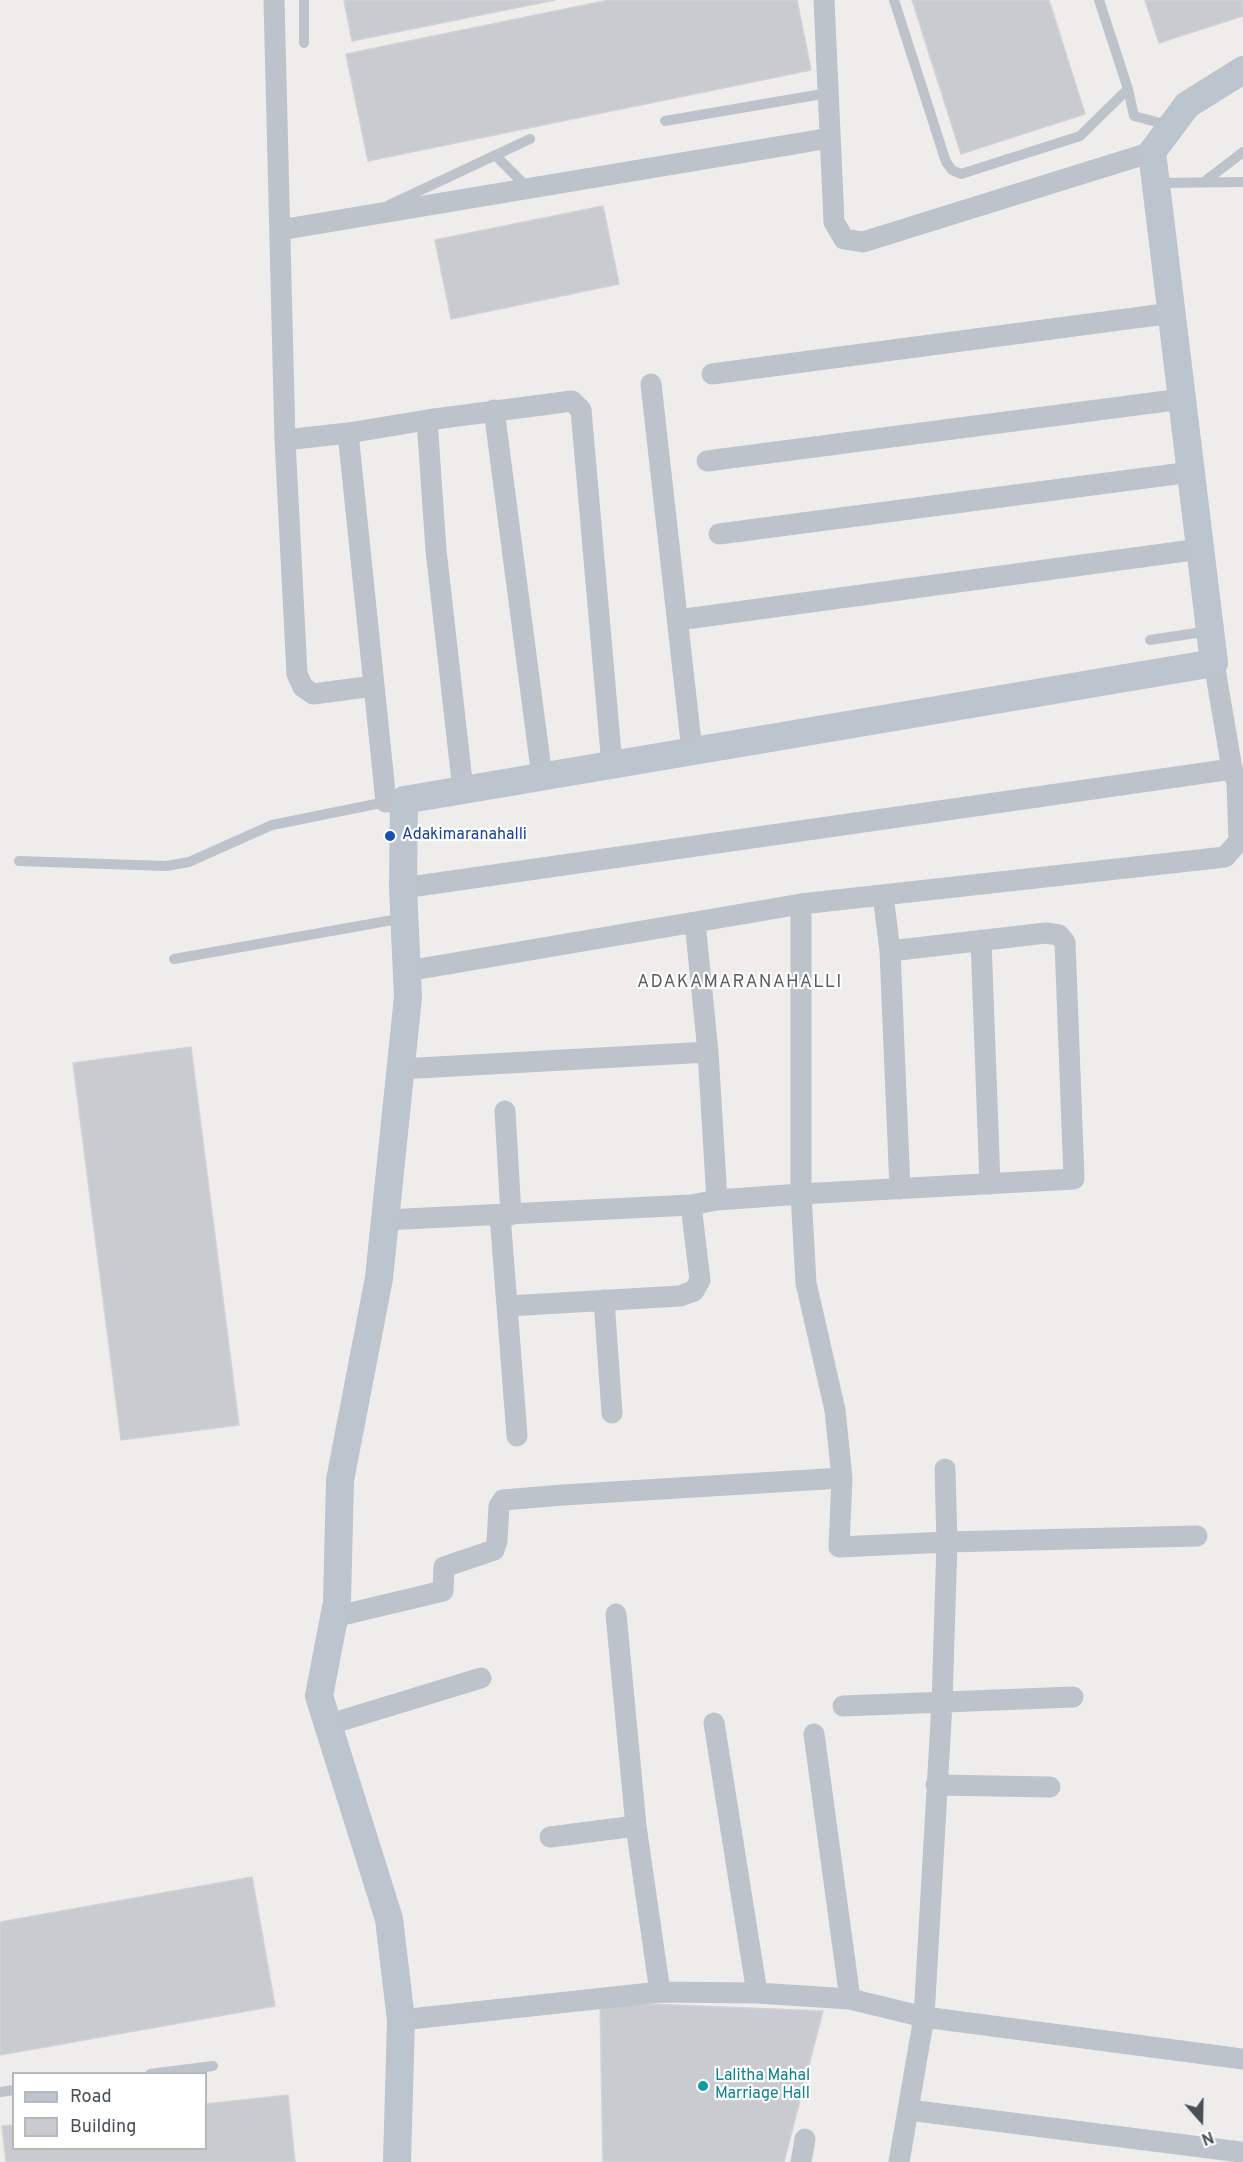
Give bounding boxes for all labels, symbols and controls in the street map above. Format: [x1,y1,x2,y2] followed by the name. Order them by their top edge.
[402,826,527,846] place label: Adakimaranahalli
[383,829,397,843] marker: Adakimaranahalli
[637,972,843,994] district label: ADAKAMARANAHALLI
[715,2067,810,2105] place label: Lalitha Mahal Marriage Hall
[12,2072,207,2150] legend
[696,2079,710,2093] marker: Lalitha Mahal Marriage Hall
[70,2086,112,2109] text: Road
[1171,2090,1231,2150] north arrow
[70,2116,136,2139] text: Building
[1198,2126,1216,2148] text: N

